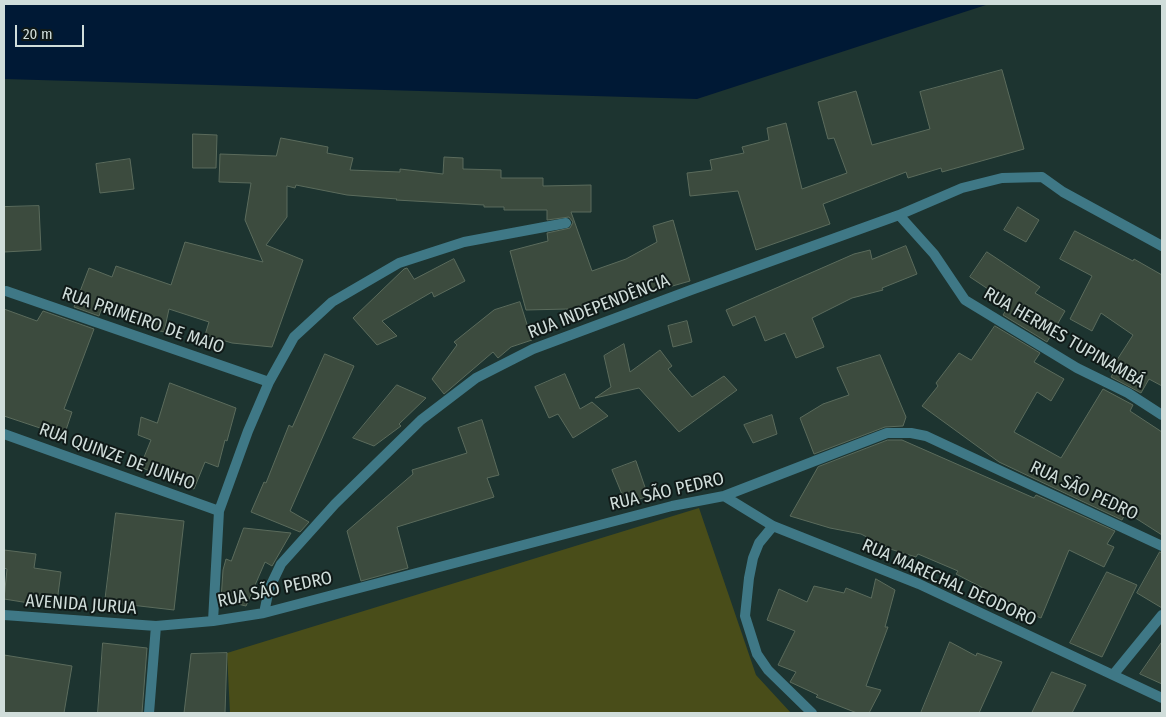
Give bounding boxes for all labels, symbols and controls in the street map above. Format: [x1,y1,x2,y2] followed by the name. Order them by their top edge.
[18,15,86,47] scale bar
[23,25,53,43] text: 20 m
[525,270,673,344] street label: RUA INDEPENDÊNCIA
[59,283,227,359] street label: RUA PRIMEIRO DE MAIO
[980,283,1148,393] street label: RUA HERMES TUPINAMBÁ
[36,419,198,495] street label: RUA QUINZE DE JUNHO
[1027,457,1141,525] street label: RUA SÃO PEDRO
[608,468,726,516] street label: RUA SÃO PEDRO
[858,535,1040,631] street label: RUA MARECHAL DEODORO
[216,567,334,613] street label: RUA SÃO PEDRO
[25,590,137,620] street label: AVENIDA JURUA

